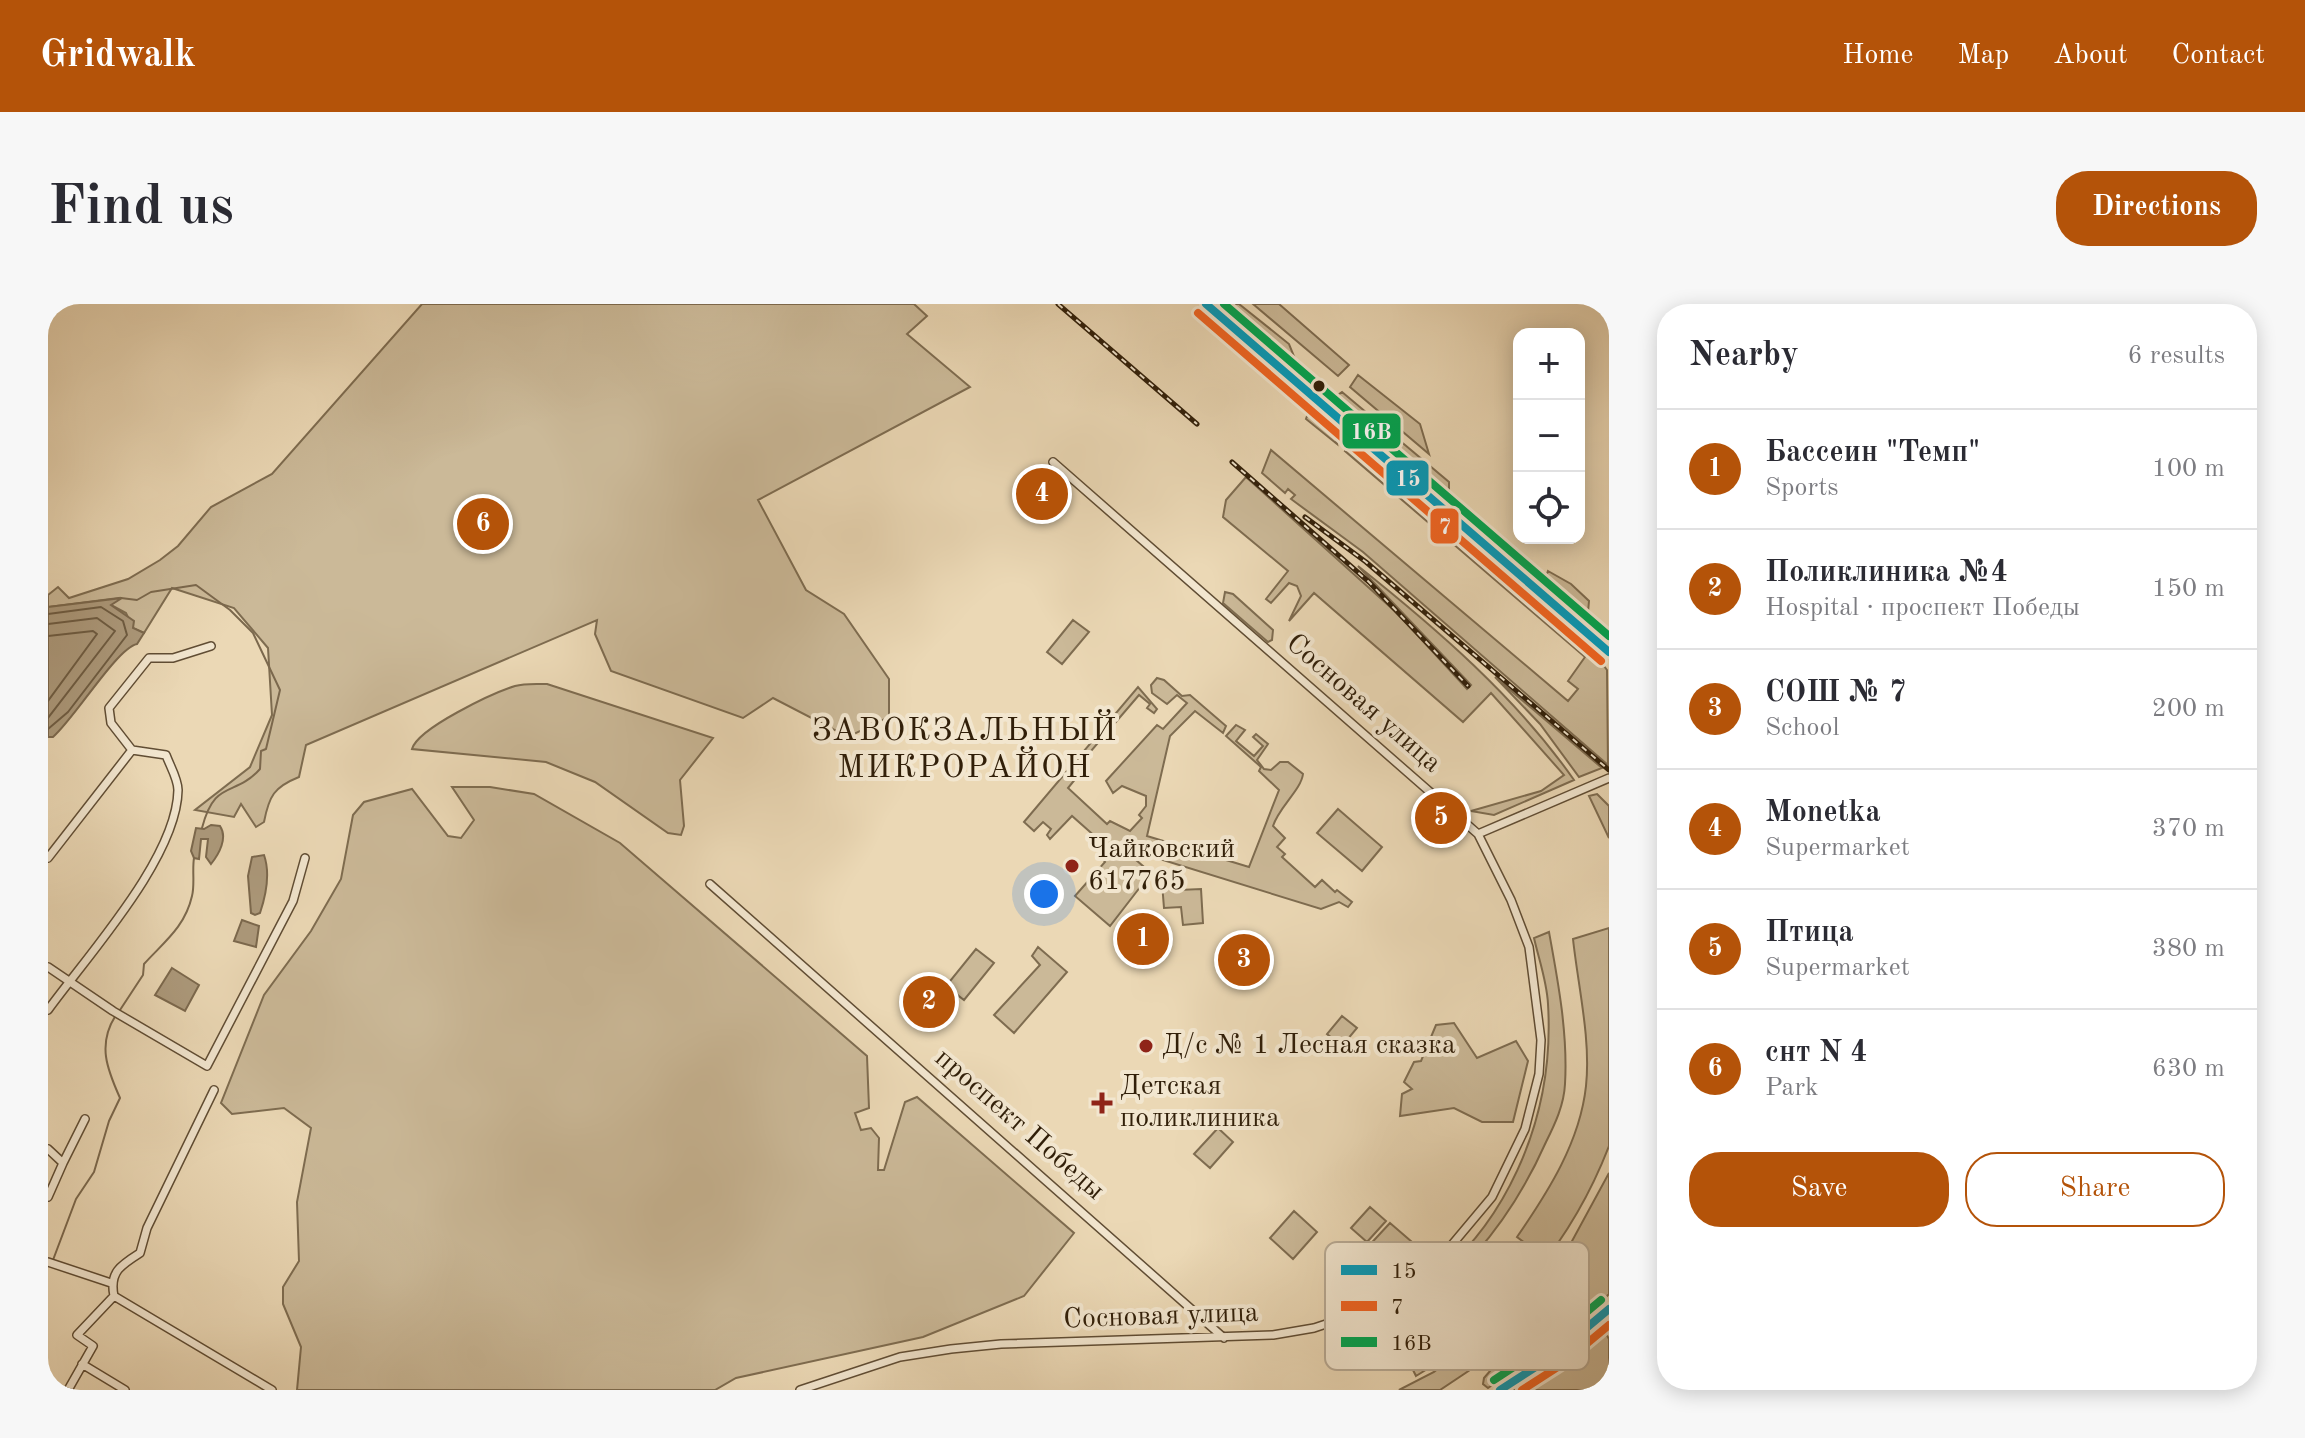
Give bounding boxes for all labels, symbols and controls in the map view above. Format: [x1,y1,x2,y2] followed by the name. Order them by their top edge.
[40,37,196,75] text: Gridwalk
[1842,42,1913,70] text: Home
[1957,42,2009,70] text: Map
[2053,42,2128,70] text: About
[2172,42,2265,70] text: Contact
[2056,171,2257,246] button: Directions
[48,180,234,236] text: Find us
[1513,328,1585,544] map controls
[1513,328,1585,400] button: +
[1689,339,1799,373] text: Nearby
[2127,343,2225,369] text: 6 results
[1311,378,1327,394] unlabelled marker
[1513,400,1585,472] button: −
[1341,412,1402,450] line badge: 16В
[1350,422,1392,444] text: 16В
[1765,438,1980,468] text: Бассеин "Темп"
[1707,456,1723,482] text: 1
[2152,456,2225,482] text: 100 m
[1385,459,1430,497] line badge: 15
[1016,464,1068,524] pin: 4
[1395,469,1421,491] text: 15
[1513,472,1585,544] button: locate
[1765,475,1839,501] text: Sports
[457,494,509,554] pin: 6
[1429,507,1460,545] line badge: 7
[1439,517,1451,539] text: 7
[1765,558,2008,588] text: Поликлиника №4
[1707,576,1723,602] text: 2
[2152,576,2225,602] text: 150 m
[1765,595,2080,621] text: Hospital · проспект Победы
[1280,629,1446,779] street label: Сосновая улица
[1765,678,1906,708] text: СОШ № 7
[1707,696,1723,722] text: 3
[2152,696,2225,722] text: 200 m
[812,709,1118,785] district label: ЗАВОКЗАЛЬНЫЙ МИКРОРАЙОН
[1765,715,1839,741] text: School
[1415,788,1467,848] pin: 5
[1765,798,1881,828] text: Monetka
[1707,816,1723,842] text: 4
[2152,816,2225,842] text: 370 m
[1765,835,1910,861] text: Supermarket
[1088,836,1235,896] place label: Чайковский 617765
[1063,857,1081,875] marker: Чайковский 617765
[1024,874,1064,914] your location
[1117,909,1169,969] pin: 1
[1765,918,1854,948] text: Птица
[1218,930,1270,990] pin: 3
[1707,936,1723,962] text: 5
[2152,936,2225,962] text: 380 m
[1765,955,1910,981] text: Supermarket
[903,972,955,1032] pin: 2
[1162,1032,1456,1060] place label: Д/с № 1 Лесная сказка
[1137,1037,1155,1055] marker: Д/с № 1 Лесная сказка
[1765,1038,1868,1068] text: снт N 4
[929,1044,1109,1206] street label: проспект Победы
[1707,1056,1723,1082] text: 6
[2152,1056,2225,1082] text: 630 m
[1120,1073,1280,1133] place label: Детская поликлиника
[1765,1075,1819,1101] text: Park
[1091,1092,1113,1114] marker: Детская поликлиника
[1689,1152,1949,1227] button: Save
[1965,1152,2225,1227] button: Share
[1325,1242,1589,1370] legend
[1391,1261,1417,1283] text: 15
[1391,1297,1404,1319] text: 7
[1063,1300,1259,1334] street label: Сосновая улица
[1391,1333,1432,1355] text: 16В

